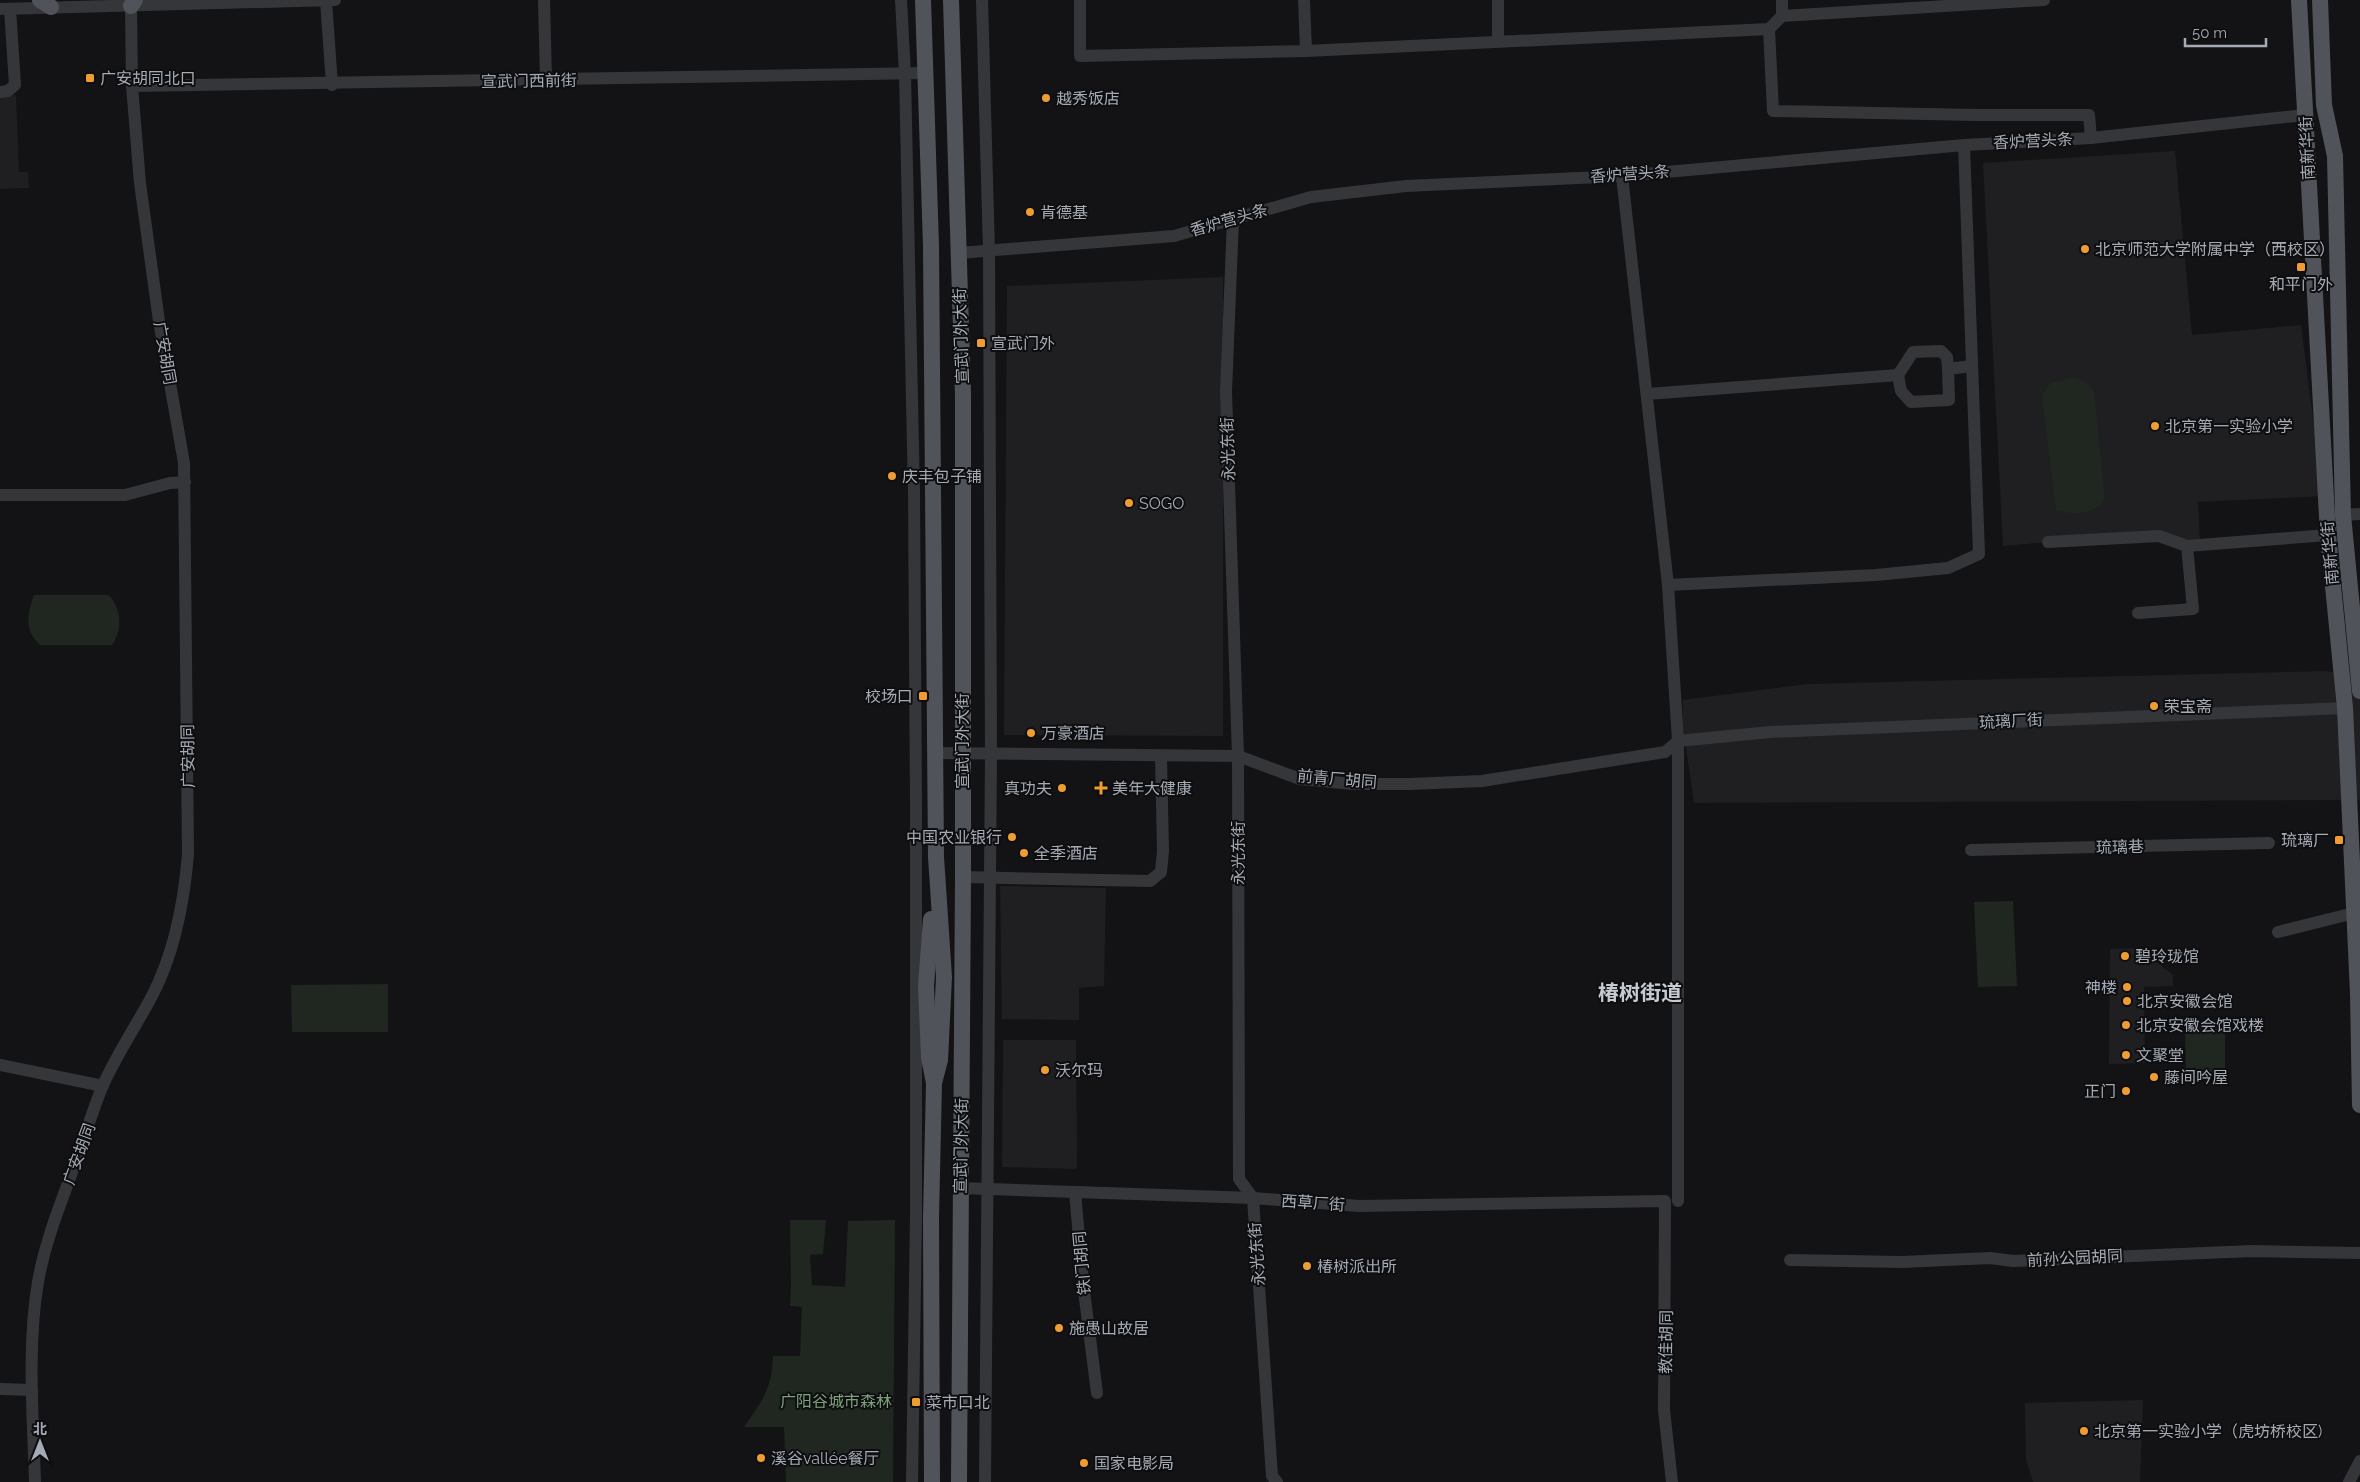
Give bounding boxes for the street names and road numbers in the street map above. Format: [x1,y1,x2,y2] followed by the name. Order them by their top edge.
[481,71,577,91] street label: 宣武门西前街
[2296,116,2318,180] street label: 南新华街
[1993,129,2073,153] street label: 香炉营头条
[1589,162,1671,186] street label: 香炉营头条
[1188,200,1270,240] street label: 香炉营头条
[950,288,972,384] street label: 宣武门外大街
[150,320,180,386] street label: 广安胡同
[1217,417,1239,481] street label: 永光东街
[2318,520,2342,586] street label: 南新华街
[953,693,972,789] street label: 宣武门外大街
[1979,710,2043,732] street label: 琉璃厂街
[178,724,198,788] street label: 广安胡同
[1296,766,1378,792] street label: 前青厂胡同
[1229,821,1248,885] street label: 永光东街
[2096,837,2144,857] street label: 琉璃巷
[951,1098,971,1194] street label: 宣武门外大街
[59,1121,99,1187] street label: 广安胡同
[1280,1191,1346,1215] street label: 西草厂街
[1245,1221,1269,1287] street label: 永光东街
[1070,1230,1094,1296] street label: 铁门胡同
[2027,1246,2123,1270] street label: 前孙公园胡同
[1656,1310,1676,1374] street label: 教佳胡同

